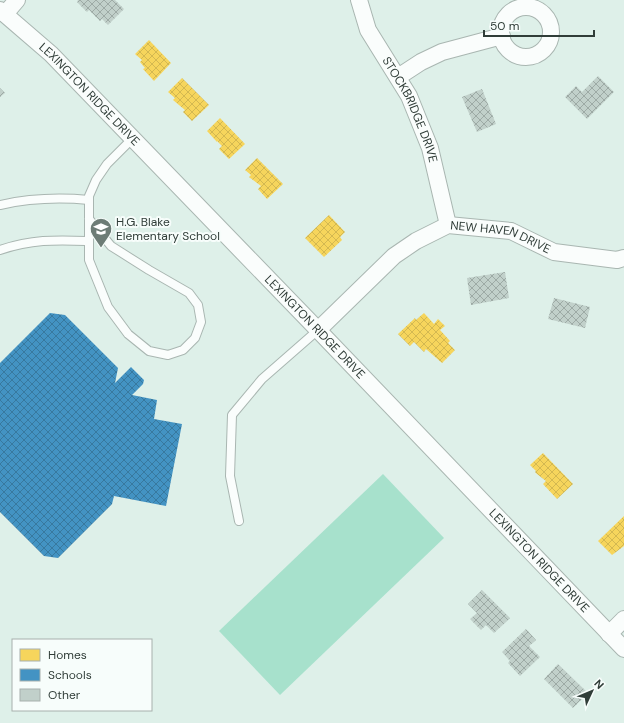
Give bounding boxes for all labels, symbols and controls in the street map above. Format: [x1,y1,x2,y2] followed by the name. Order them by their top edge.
[484,12,594,38] scale bar
[490,18,519,34] text: 50 m
[36,39,144,149] street label: LEXINGTON RIDGE DRIVE
[379,54,441,164] street label: STOCKBRIDGE DRIVE
[116,214,220,244] place label: H.G. Blake Elementary School
[88,216,114,249] school or university icon: H.G. Blake Elementary School
[450,217,554,257] street label: NEW HAVEN DRIVE
[261,272,369,382] street label: LEXINGTON RIDGE DRIVE
[486,505,593,616] street label: LEXINGTON RIDGE DRIVE
[12,639,152,711] legend
[48,647,87,663] text: Homes
[48,667,92,683] text: Schools
[572,671,612,711] north arrow
[591,676,607,692] text: N
[48,687,81,703] text: Other

